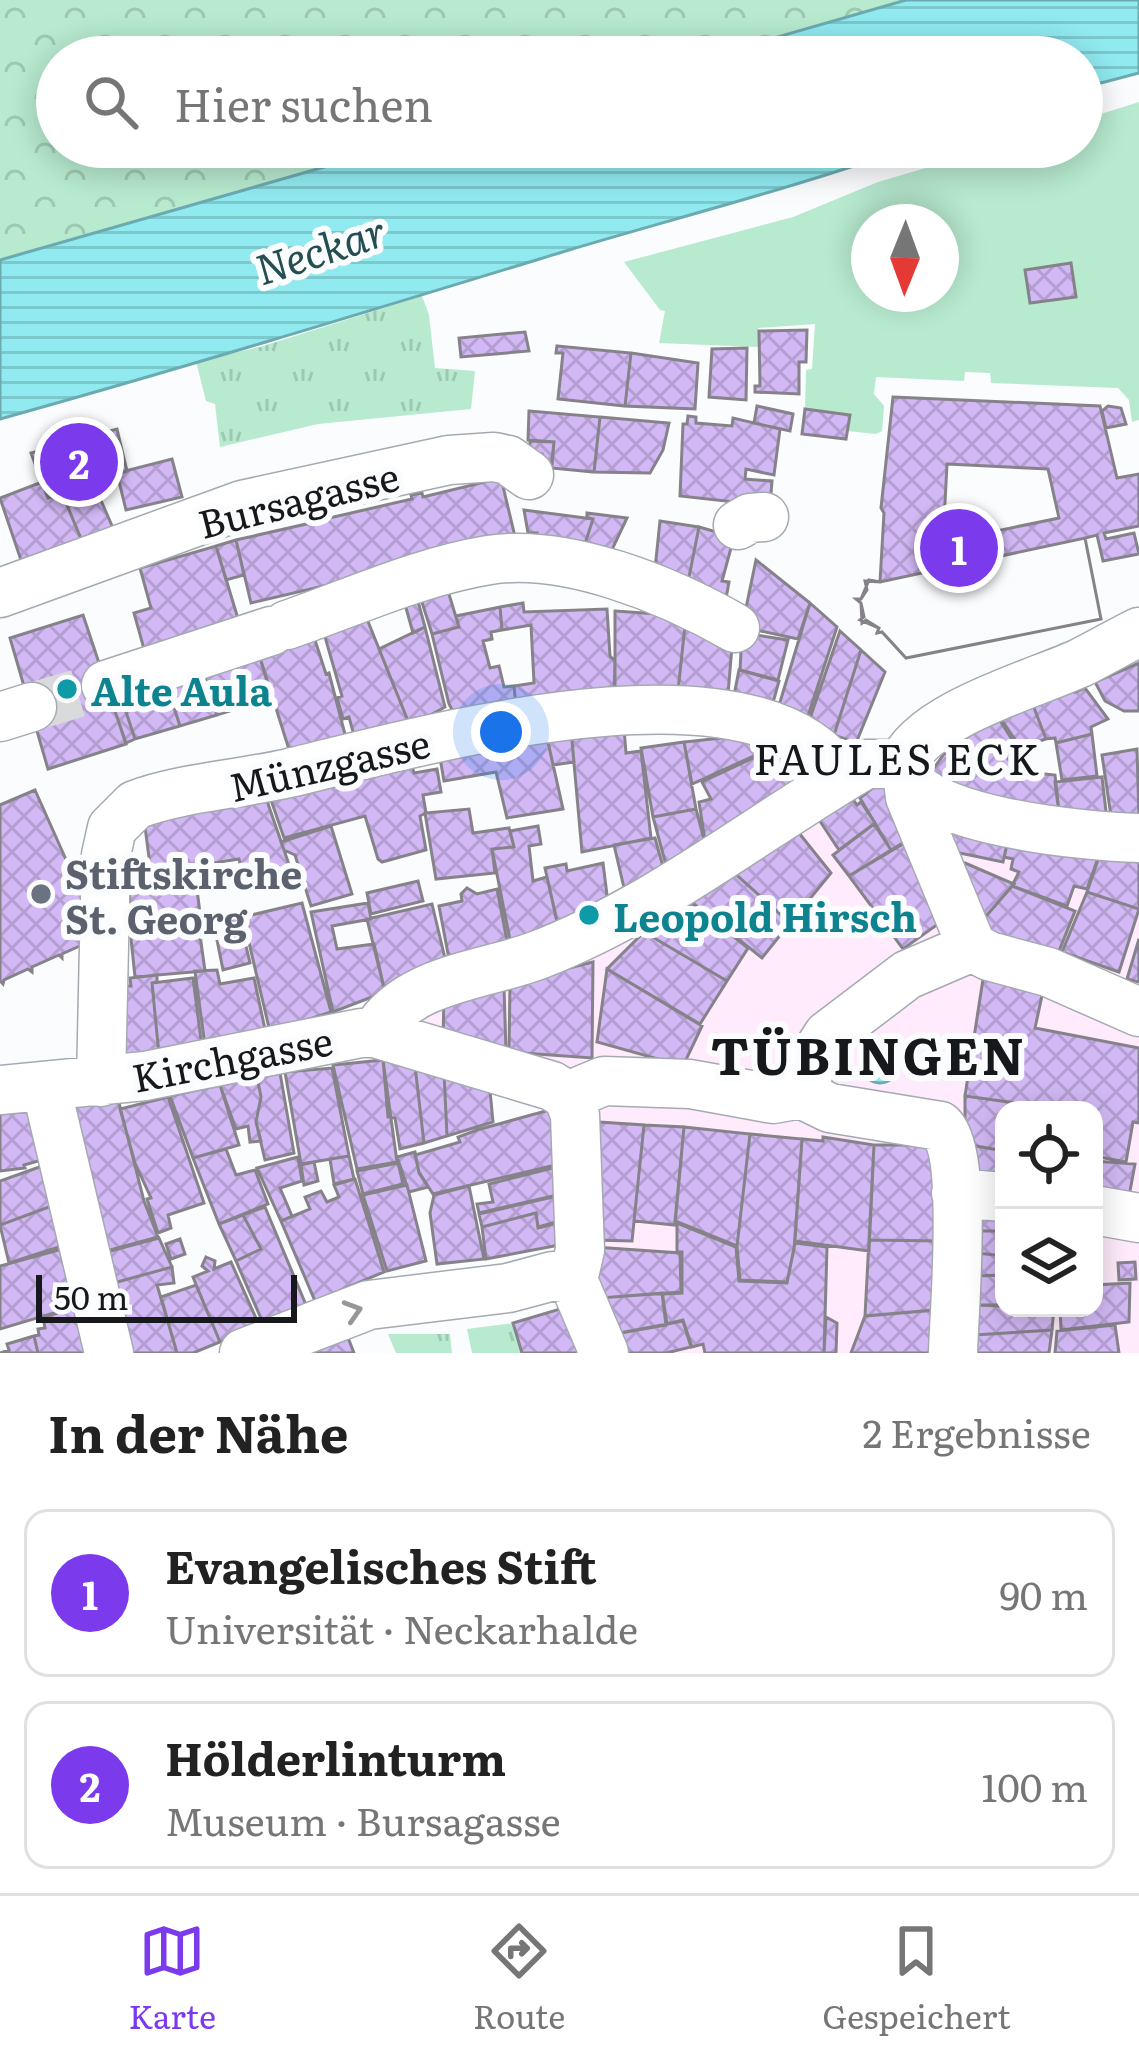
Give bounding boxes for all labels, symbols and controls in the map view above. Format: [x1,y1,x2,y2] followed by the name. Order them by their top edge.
[36,36,1103,168] search box
[78,69,144,135] icon: search
[174,69,433,136] text: Hier suchen
[246,198,394,298] water label: Neckar
[851,204,959,312] north arrow
[40,417,118,507] pin: 2
[191,445,405,551] street label: Bursagasse
[920,503,998,593] pin: 1
[91,660,272,718] place label: Alte Aula
[54,676,80,702] marker: Alte Aula
[471,702,531,762] your location
[223,712,435,814] street label: Münzgasse
[753,726,1043,788] district label: FAULES ECK
[65,843,302,946] place label: Stiftskirche St. Georg
[28,881,54,907] marker: Stiftskirche St. Georg
[613,886,917,944] place label: Leopold Hirsch
[576,902,602,928] marker: Leopold Hirsch
[127,1009,337,1105] street label: Kirchgasse
[711,1015,1027,1091] district label: TÜBINGEN
[995,1101,1103,1317] map controls
[995,1101,1103,1209] button: locate
[995,1209,1103,1317] button: layers
[36,1269,297,1322] scale bar
[54,1271,128,1320] text: 50 m
[342,1300,363,1325] one-way arrow
[48,1393,349,1469] text: In der Nähe
[862,1402,1091,1460] text: 2 Ergebnisse
[165,1531,597,1598] text: Evangelisches Stift
[82,1564,98,1622] text: 1
[999,1564,1088,1622] text: 90 m
[165,1598,638,1656] text: Universität · Neckarhalde
[165,1723,506,1790] text: Hölderlinturm
[80,1756,100,1814] text: 2
[981,1756,1088,1814] text: 100 m
[165,1790,561,1848] text: Museum · Bursagasse
[128,1918,216,2039] tab: Karte
[473,1918,565,2039] tab: Route
[822,1918,1011,2039] tab: Gespeichert

